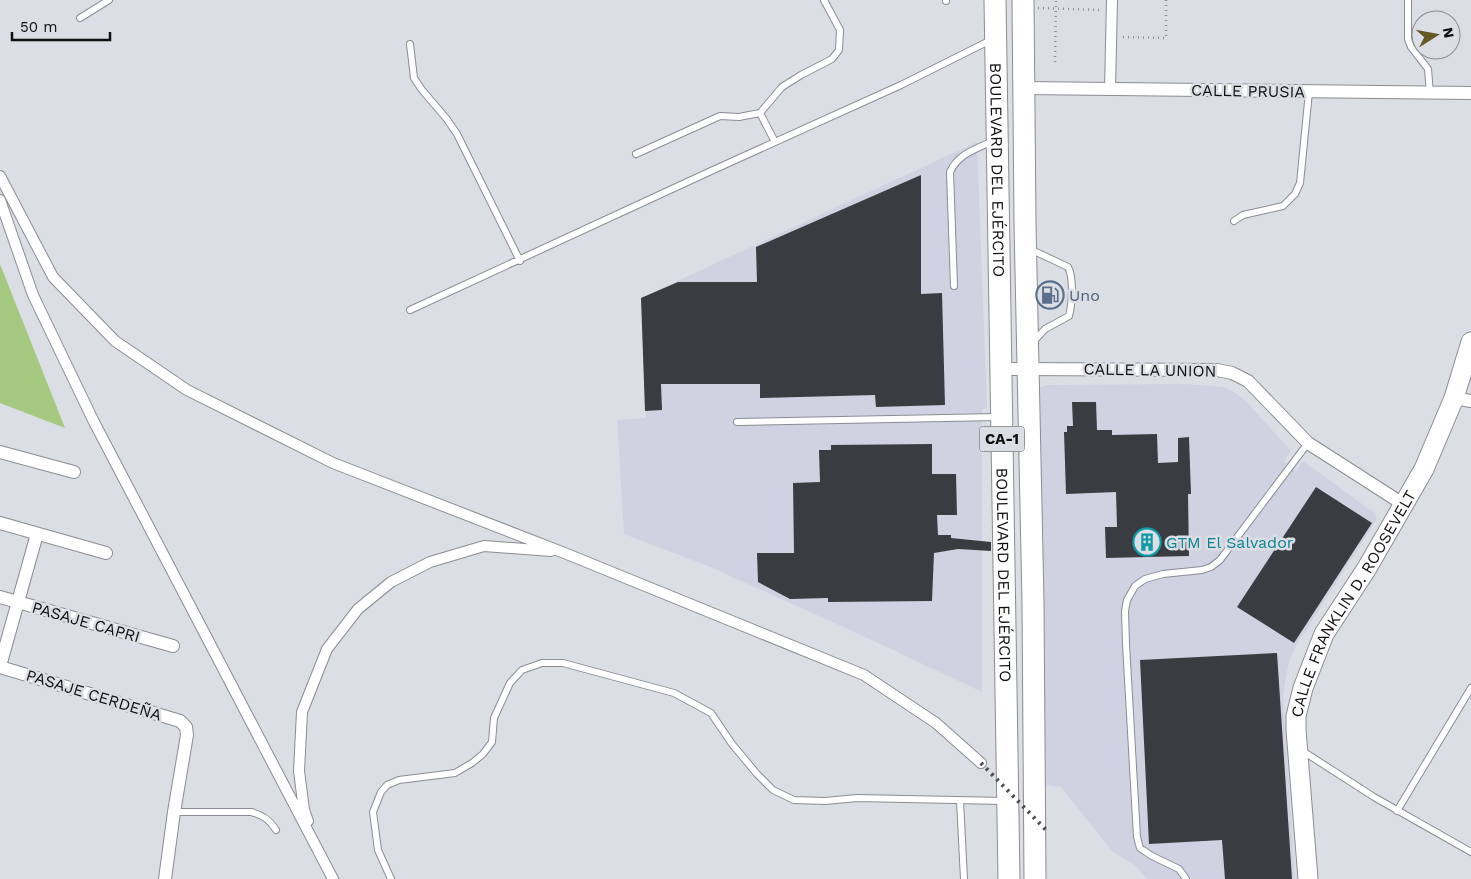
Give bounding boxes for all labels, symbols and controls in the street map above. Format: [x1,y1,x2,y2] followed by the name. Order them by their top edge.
[12,10,110,42] scale bar
[1411,10,1461,60] north arrow
[20,18,57,36] text: 50 m
[1440,26,1458,39] text: N
[987,63,1009,277] street label: BOULEVARD DEL EJÉRCITO
[1191,81,1305,101] street label: CALLE PRUSIA
[1035,280,1065,310] fuel station icon: Uno
[1069,286,1100,305] place label: Uno
[1083,359,1217,381] street label: CALLE LA UNION
[980,426,1024,452] road number: CA-1
[993,468,1015,682] street label: BOULEVARD DEL EJÉRCITO
[1287,486,1419,719] street label: CALLE FRANKLIN D. ROOSEVELT
[1132,527,1162,557] building icon: GTM El Salvador
[1166,533,1294,552] place label: GTM El Salvador
[30,598,142,646] street label: PASAJE CAPRI
[24,665,164,725] street label: PASAJE CERDEÑA

